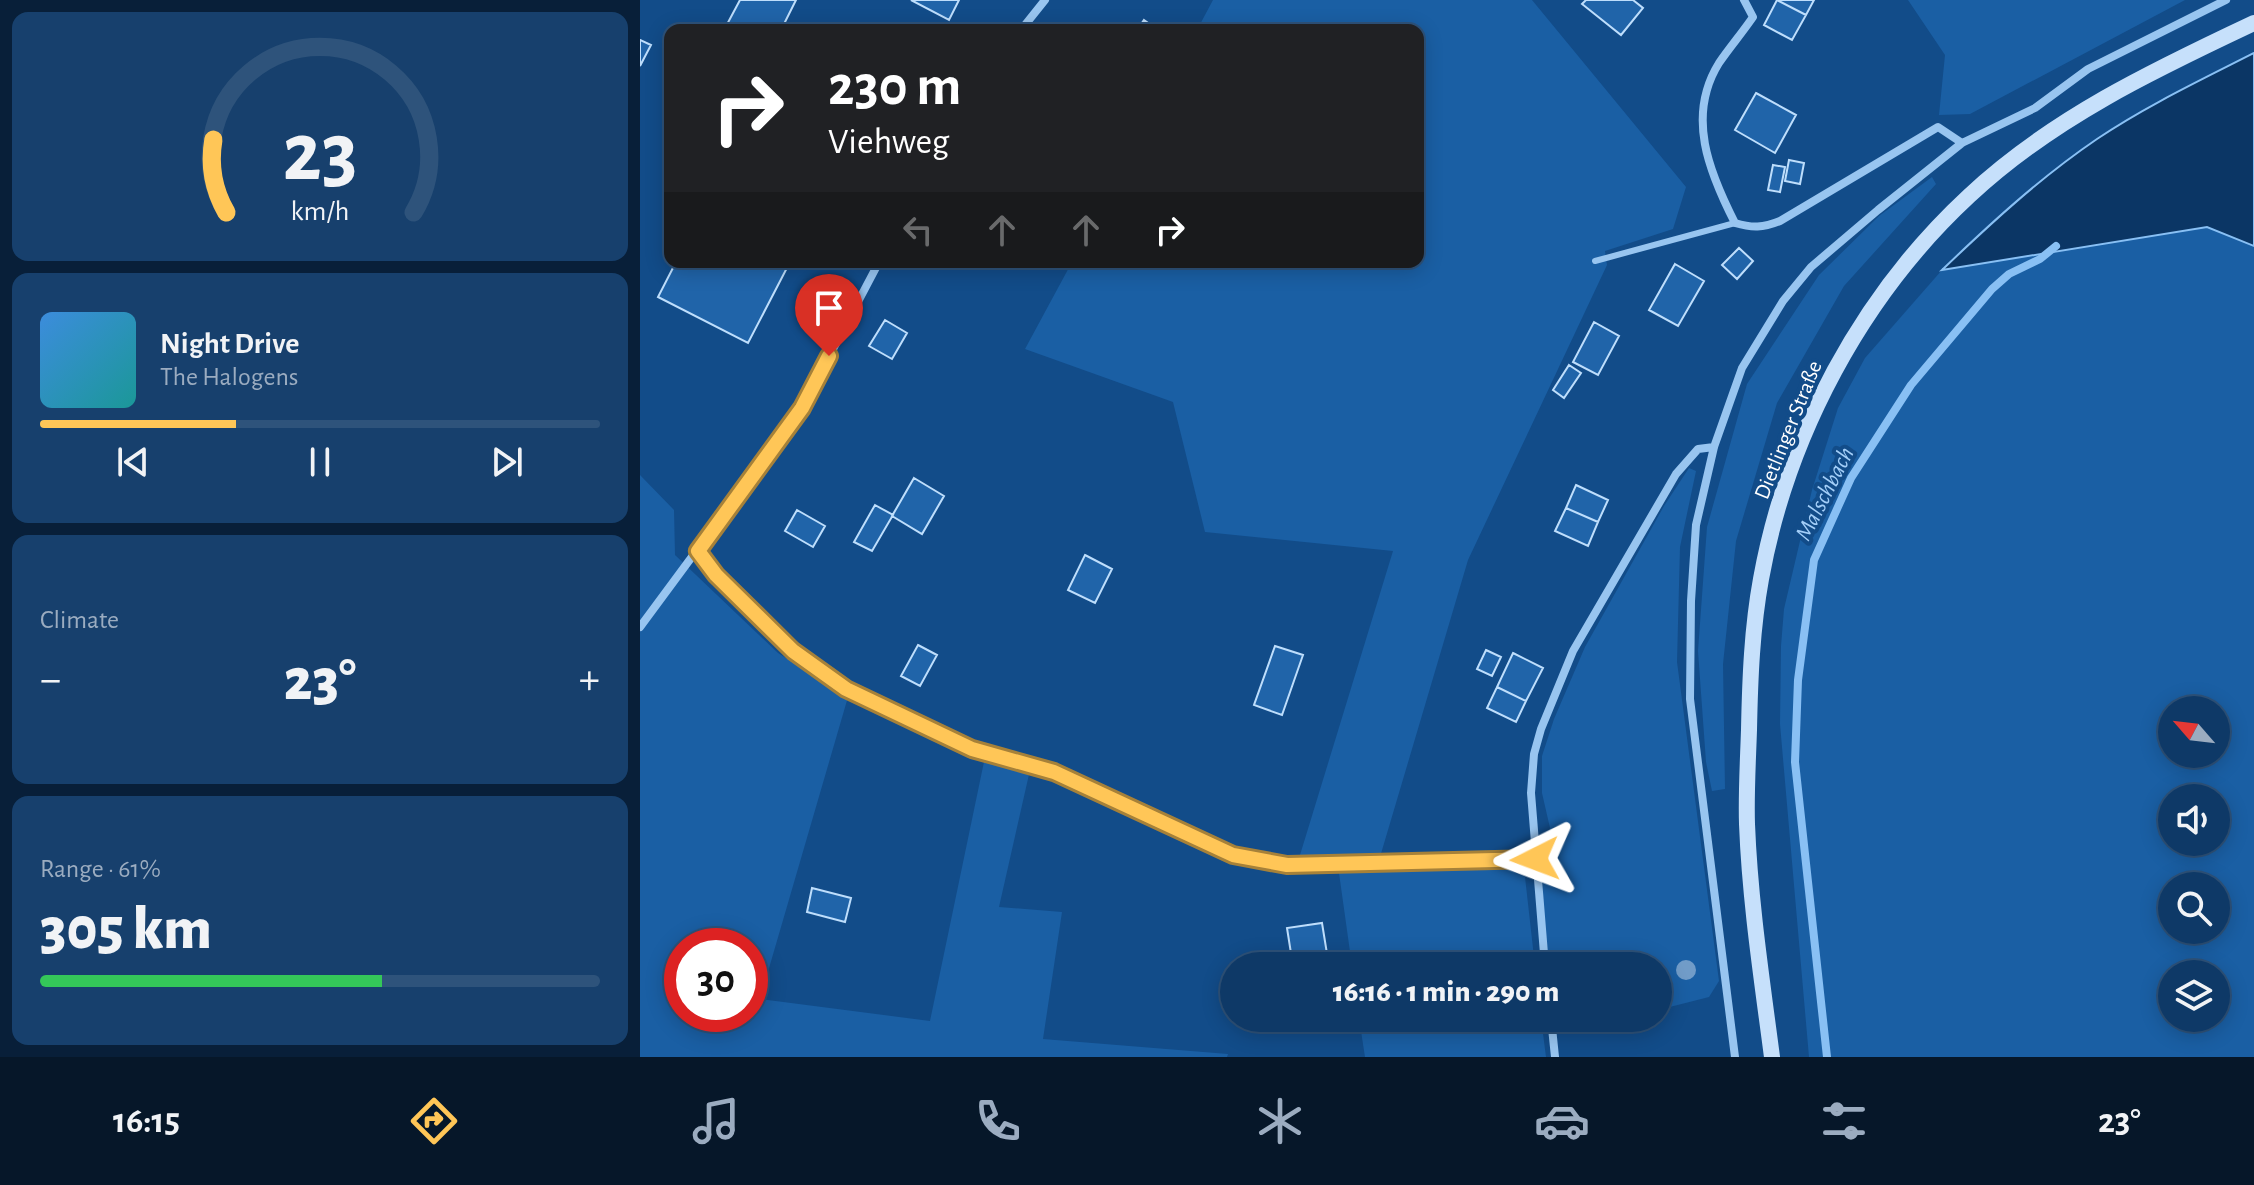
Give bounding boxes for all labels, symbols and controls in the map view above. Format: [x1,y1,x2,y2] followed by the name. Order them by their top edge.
[696,56,800,160] icon: right
[828,59,961,115] text: 230 m
[282,111,358,195] text: 23
[828,124,949,160] text: Viehweg
[291,197,349,226] text: km/h
[896,208,940,252] icon: left
[980,208,1024,252] icon: ahead
[1064,208,1108,252] icon: ahead
[1148,208,1192,252] icon: right
[795,274,863,356] pin
[807,286,851,330] icon: arrive
[160,329,299,359] text: Night Drive
[1750,358,1826,502] street label: Dietlinger Straße
[160,364,298,390] text: The Halogens
[111,440,155,484] icon: previous
[298,440,342,484] icon: pause
[485,440,529,484] icon: next
[1791,443,1859,545] water label: Malschbach
[40,607,119,633] text: Climate
[284,651,356,711] text: 23°
[40,658,61,702] text: −
[579,658,600,702] text: +
[2158,696,2230,768] north arrow
[2158,696,2230,1032] map controls
[2158,784,2230,856] button: sound
[1493,817,1577,901] position arrow
[40,856,161,882] text: Range · 61%
[2158,872,2230,944] button: search
[40,900,212,960] text: 305 km
[664,928,768,1032] speed limit sign: 30
[2158,960,2230,1032] button: layers
[1333,977,1559,1007] text: 16:16 · 1 min · 290 m
[406,1093,462,1149] icon: directions
[688,1093,744,1149] icon: music
[970,1093,1026,1149] icon: phone
[1252,1093,1308,1149] icon: climate
[1534,1093,1590,1149] icon: car
[1816,1093,1872,1149] icon: filters
[113,1103,180,1139] text: 16:15
[2098,1103,2141,1139] text: 23°

